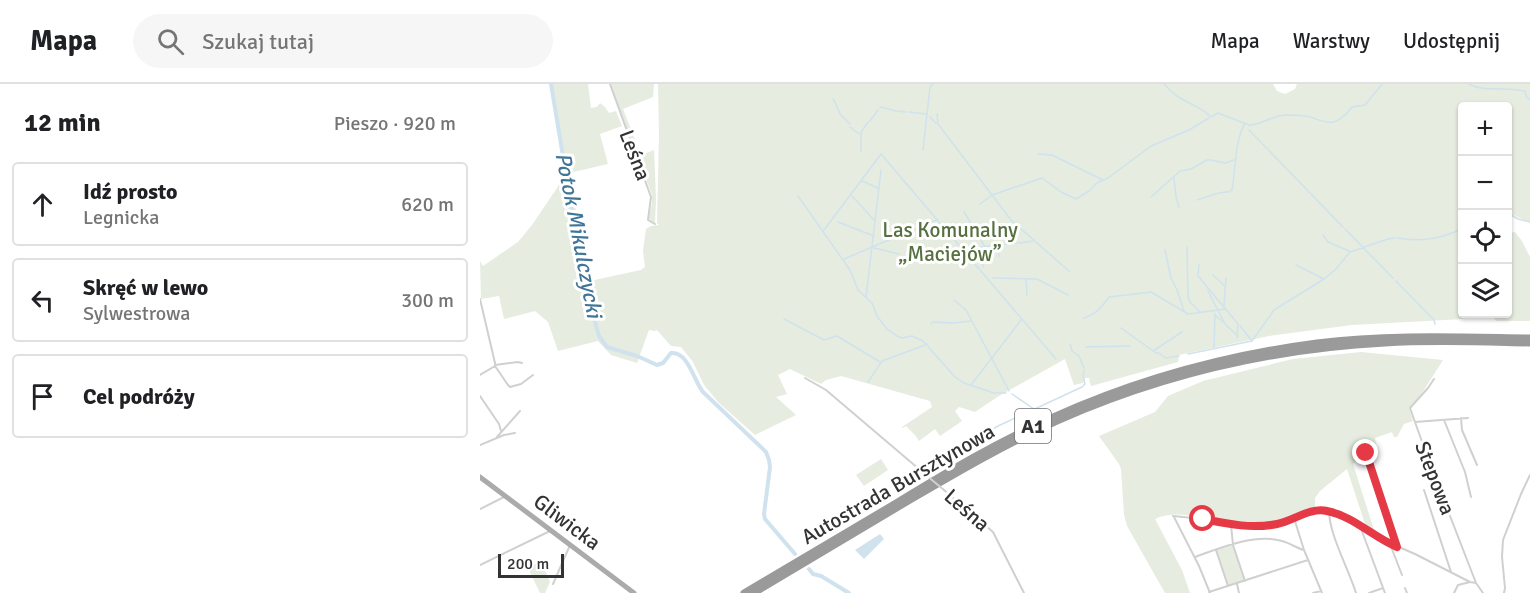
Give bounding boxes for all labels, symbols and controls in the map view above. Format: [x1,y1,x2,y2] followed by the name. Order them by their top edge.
[133,14,553,68] search box
[30,24,97,58] text: Mapa
[154,25,187,58] icon: search
[202,28,314,55] text: Szukaj tutaj
[1210,28,1260,54] text: Mapa
[1293,28,1370,54] text: Warstwy
[1403,28,1500,54] text: Udostępnij
[1458,102,1512,318] map controls
[1458,102,1512,156] button: +
[24,107,101,139] text: 12 min
[334,111,456,136] text: Pieszo · 920 m
[614,126,656,184] street label: Leśna
[550,150,609,322] water label: Potok Mikulczycki
[1458,156,1512,210] button: −
[83,178,178,205] text: Idź prosto
[26,188,59,221] icon: ahead
[401,192,454,217] text: 620 m
[83,205,159,230] text: Legnicka
[1458,210,1512,264] button: locate
[882,217,1018,267] park label: Las Komunalny „Maciejów”
[1458,264,1512,318] button: layers
[83,274,208,301] text: Skręć w lewo
[26,284,59,317] icon: left
[401,288,454,313] text: 300 m
[83,301,190,326] text: Sylwestrowa
[26,380,59,413] icon: arrive
[83,383,195,410] text: Cel podróży
[1015,409,1051,443] road number: A1
[797,418,999,550] street label: Autostrada Bursztynowa
[1409,437,1461,519] street label: Stepowa
[1352,439,1378,465] route end
[939,483,995,537] street label: Leśna
[528,488,606,556] street label: Gliwicka
[1189,505,1215,531] route start
[498,551,564,578] scale bar
[507,554,549,574] text: 200 m

